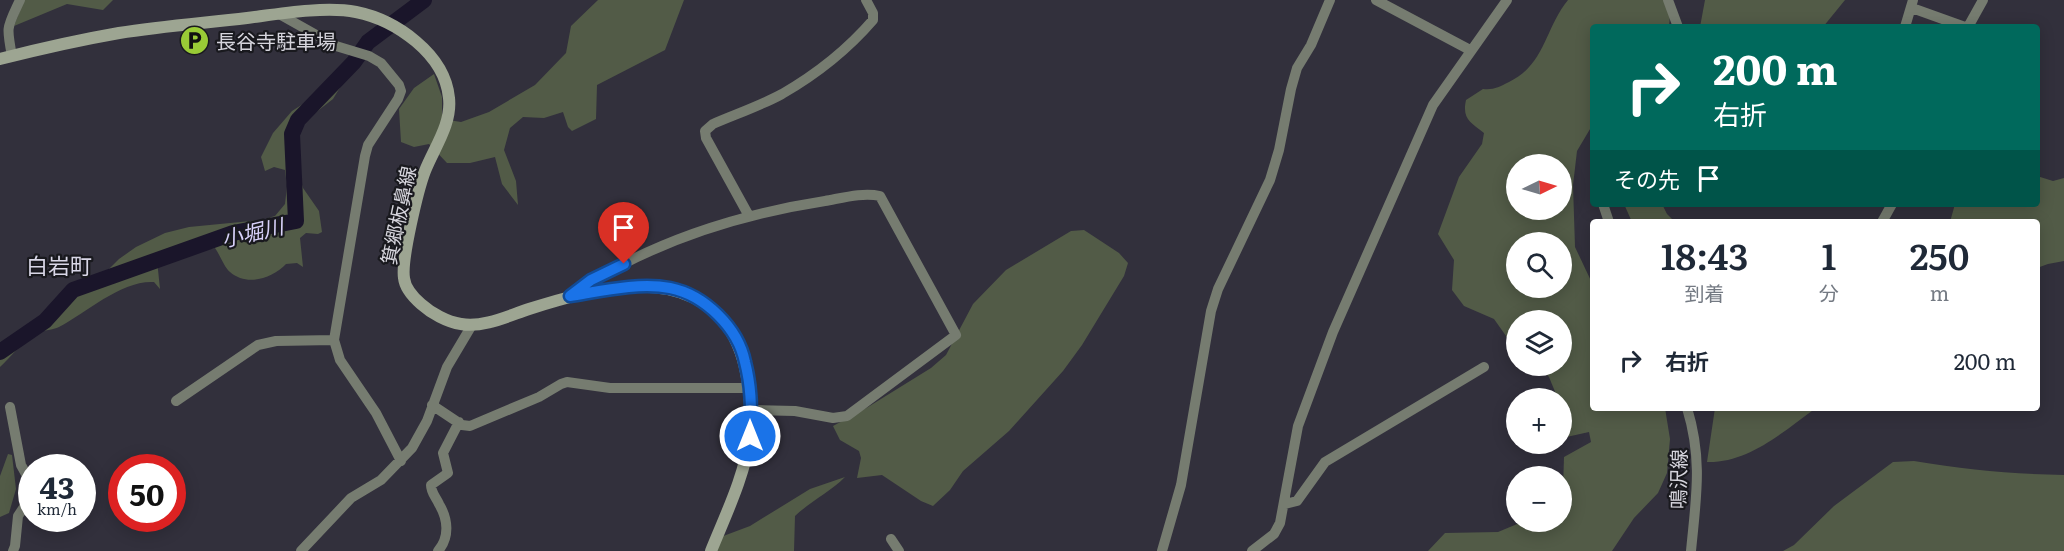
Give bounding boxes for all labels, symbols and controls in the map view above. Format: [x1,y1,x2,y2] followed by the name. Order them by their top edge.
[179,24,211,56] parking icon: 長谷寺駐車場
[216,25,336,55] place label: 長谷寺駐車場
[1713,36,1838,98] text: 200 m
[1614,48,1692,126] icon: right
[1713,93,1767,133] text: 右折
[1506,154,1572,220] north arrow
[1506,154,1572,532] map controls
[1614,162,1680,195] text: その先
[1692,162,1725,195] icon: arrive
[372,163,422,267] street label: 箕郷板鼻線
[598,202,649,264] pin
[218,208,288,253] water label: 小堀川
[607,211,640,244] icon: arrive
[1661,228,1748,281] text: 18:43
[1822,228,1836,281] text: 1
[1910,228,1969,281] text: 250
[1506,232,1572,298] button: search
[26,248,92,281] district label: 白岩町
[1685,277,1725,307] text: 到着
[1819,277,1839,307] text: 分
[1930,277,1949,307] text: m
[1506,310,1572,376] button: layers
[1614,344,1647,377] icon: right
[1665,344,1709,377] text: 右折
[1954,344,2016,377] text: 200 m
[1506,388,1572,454] button: +
[718,404,782,468] position arrow
[1661,449,1693,509] street label: 鳴沢線
[108,454,186,532] speed limit sign: 50
[40,464,74,508] text: 43
[1506,466,1572,532] button: −
[37,497,77,520] text: km/h

